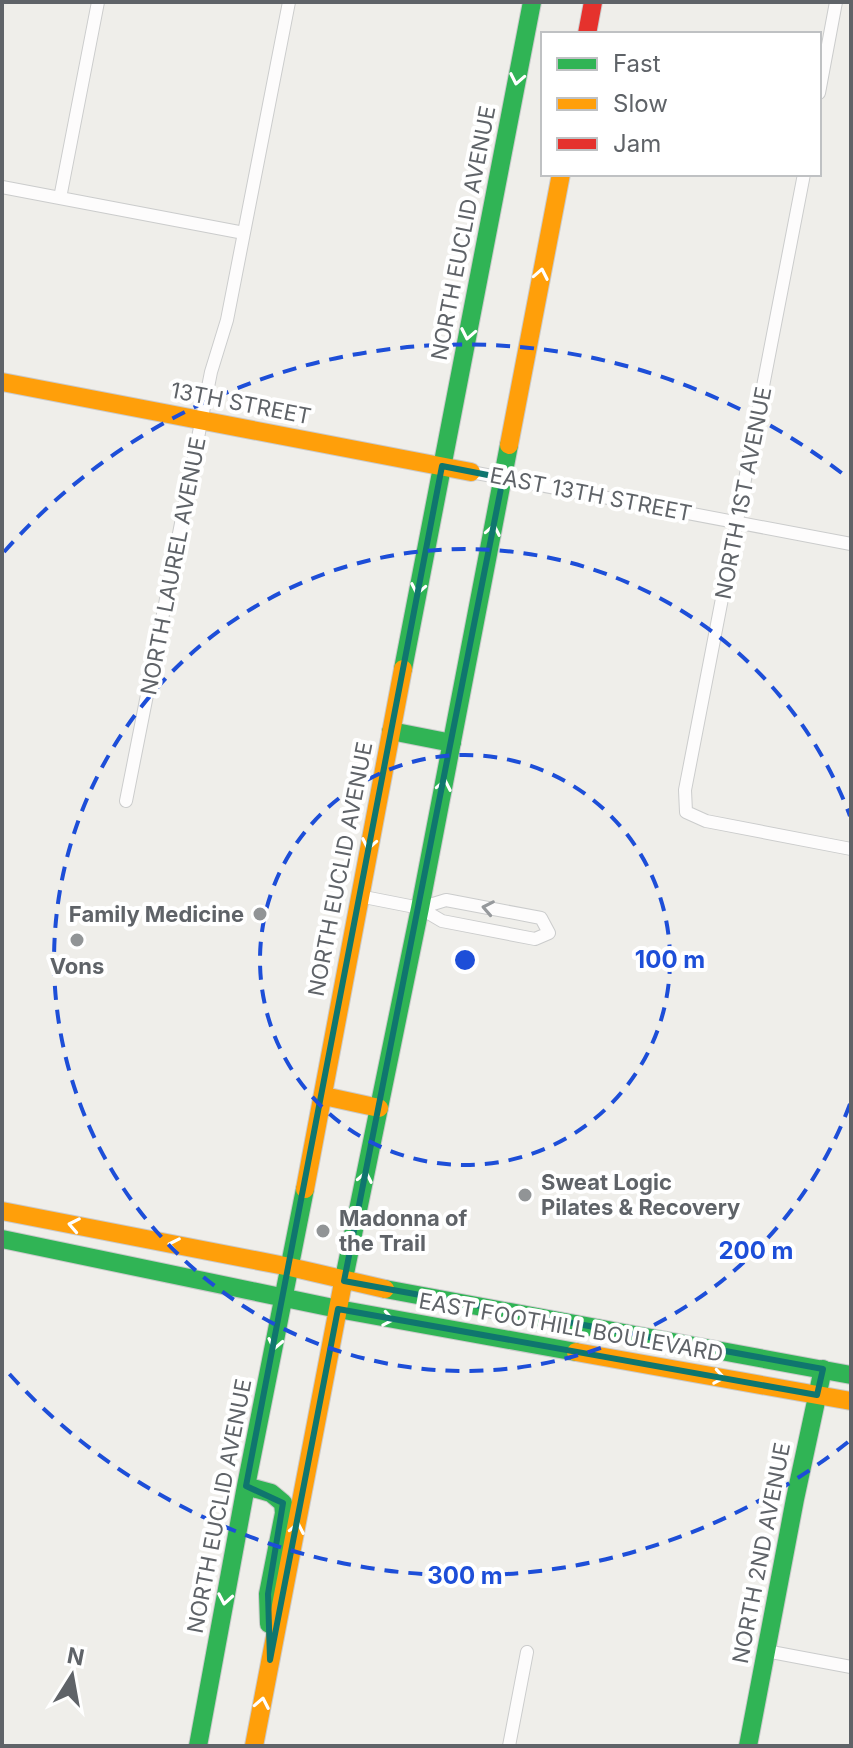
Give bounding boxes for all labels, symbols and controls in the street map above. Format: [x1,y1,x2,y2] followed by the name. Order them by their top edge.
[541,32,821,176] legend
[613,49,661,78] text: Fast
[510,72,527,85] one-way arrow
[613,89,668,118] text: Slow
[426,104,500,362] street label: NORTH EUCLID AVENUE
[613,129,661,158] text: Jam
[532,268,549,281] one-way arrow
[460,327,477,340] one-way arrow
[169,377,313,429] street label: 13TH STREET
[710,385,776,601] street label: NORTH 1ST AVENUE
[135,435,211,697] street label: NORTH LAUREL AVENUE
[488,462,694,526] street label: EAST 13TH STREET
[483,523,500,537] one-way arrow
[411,582,428,596] one-way arrow
[303,740,377,998] street label: NORTH EUCLID AVENUE
[434,778,451,792] one-way arrow
[362,838,379,851] one-way arrow
[69,901,244,927] place label: Family Medicine
[482,901,495,918] one-way arrow
[251,905,269,923] marker: Family Medicine
[68,931,86,949] marker: Vons
[635,945,705,974] text: 100 m
[451,946,479,974] centre of rings
[50,953,104,979] place label: Vons
[541,1169,740,1220] place label: Sweat Logic Pilates & Recovery
[356,1171,373,1185] one-way arrow
[516,1186,534,1204] marker: Sweat Logic Pilates & Recovery
[339,1205,467,1256] place label: Madonna of the Trail
[67,1217,81,1234] one-way arrow
[314,1222,332,1240] marker: Madonna of the Trail
[718,1236,794,1265] text: 200 m
[168,1237,181,1254] one-way arrow
[417,1287,725,1367] street label: EAST FOOTHILL BOULEVARD
[381,1309,395,1326] one-way arrow
[267,1337,284,1350] one-way arrow
[712,1368,726,1385] one-way arrow
[182,1377,256,1635] street label: NORTH EUCLID AVENUE
[727,1440,795,1666] street label: NORTH 2ND AVENUE
[287,1521,304,1535] one-way arrow
[427,1561,503,1590] text: 300 m
[218,1592,235,1606] one-way arrow
[32,1636,112,1716] north arrow
[65,1642,87,1671] text: N
[253,1696,270,1710] one-way arrow

